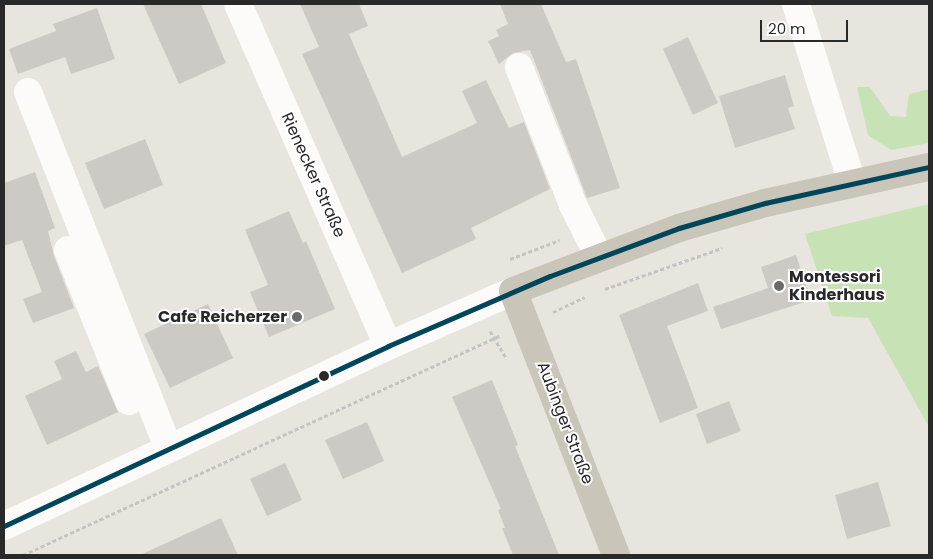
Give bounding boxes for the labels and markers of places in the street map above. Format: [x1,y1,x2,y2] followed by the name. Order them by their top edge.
[789,267,885,305] place label: Montessori Kinderhaus
[773,280,785,292] marker: Montessori Kinderhaus
[158,307,287,327] place label: Cafe Reicherzer
[291,311,303,323] marker: Cafe Reicherzer
[319,371,329,381] unlabelled marker

